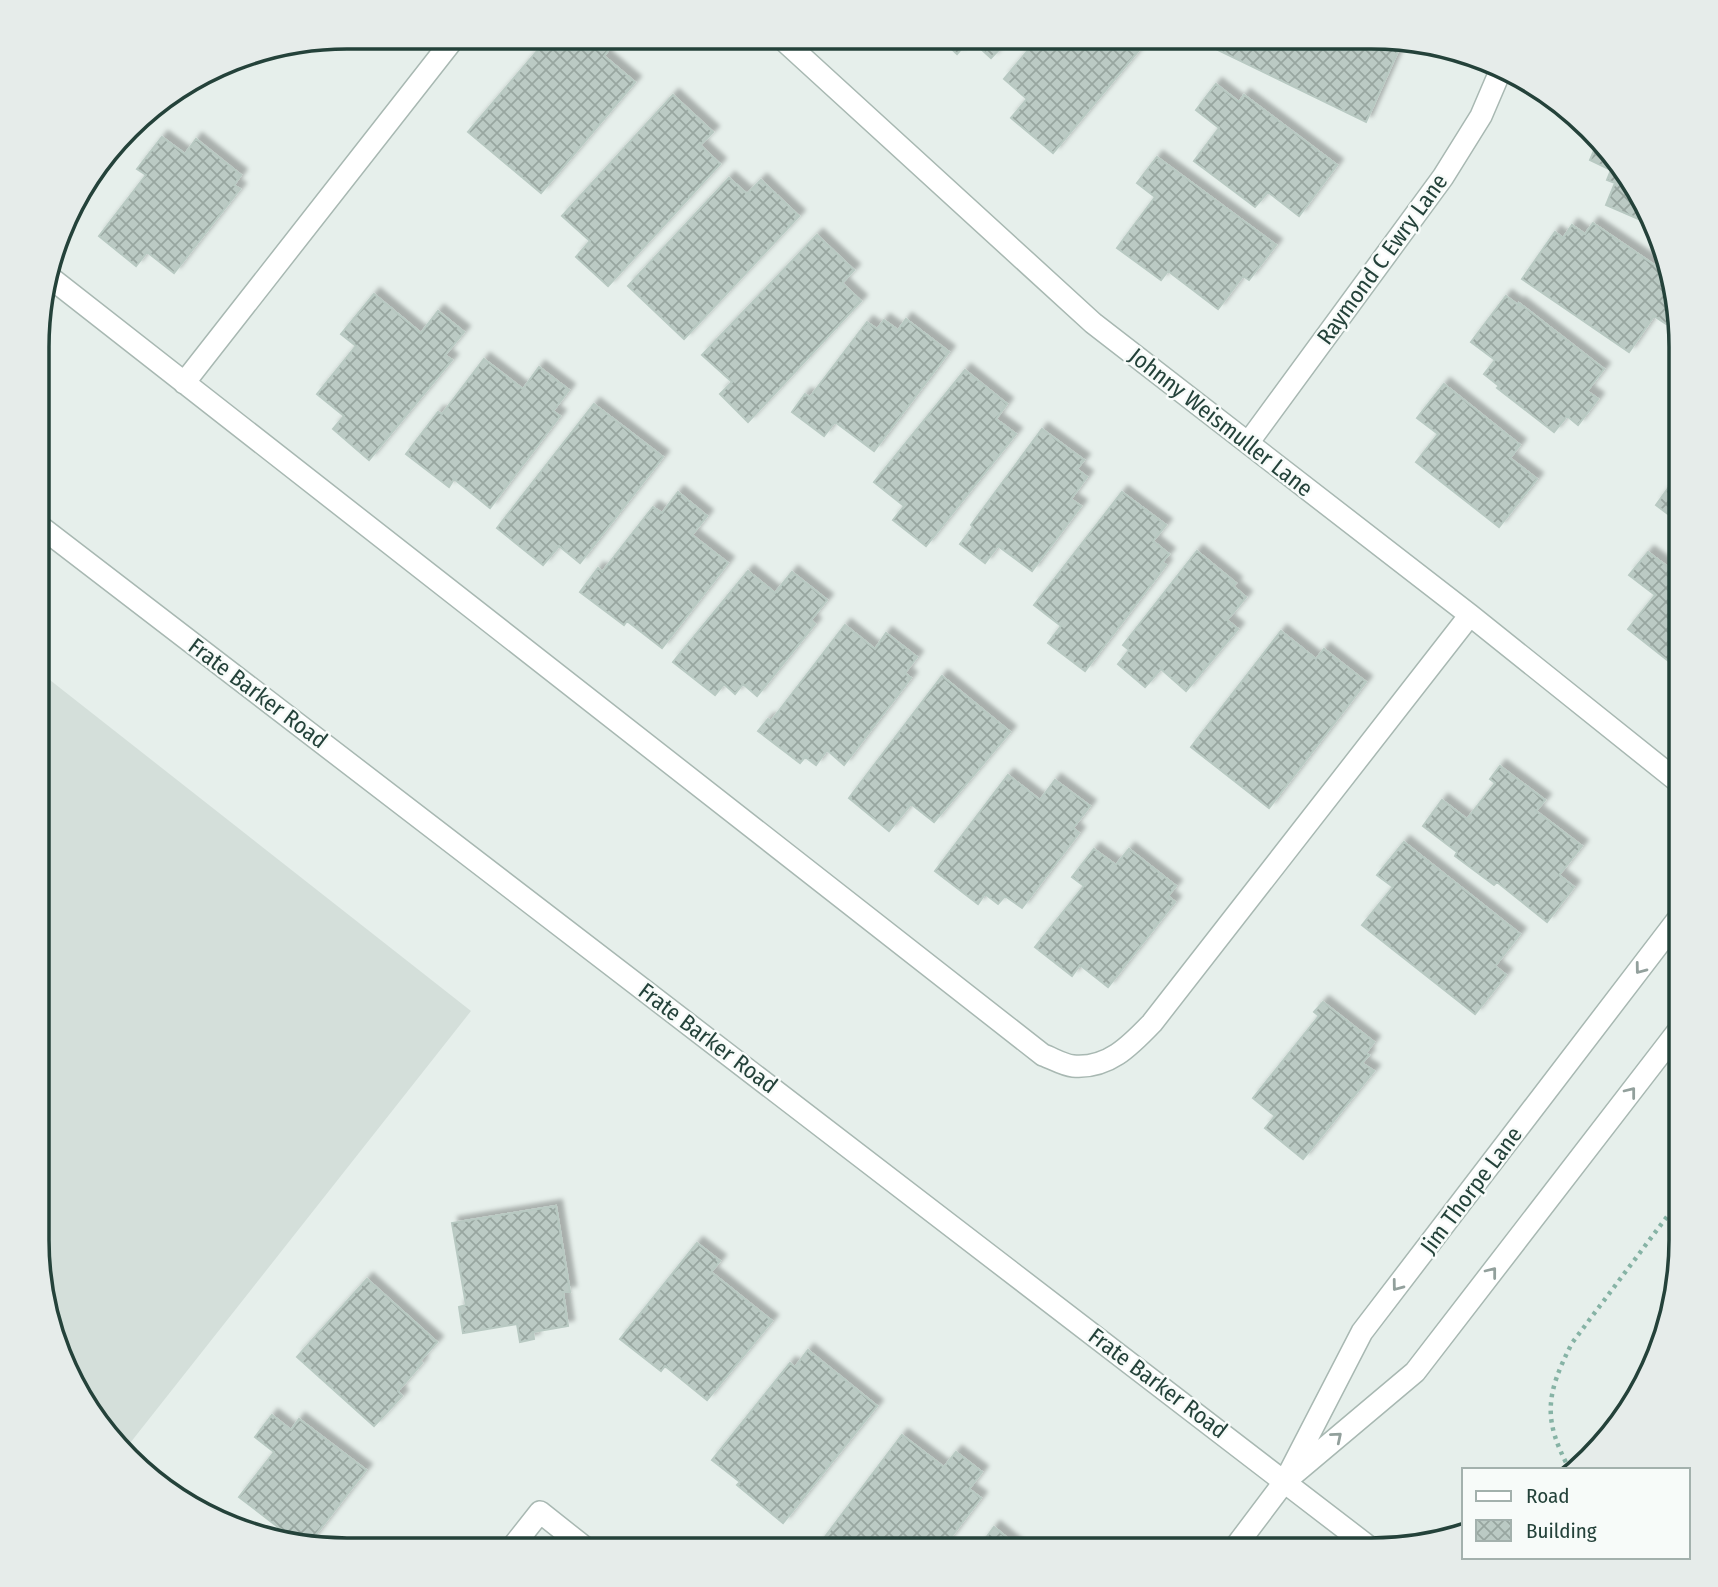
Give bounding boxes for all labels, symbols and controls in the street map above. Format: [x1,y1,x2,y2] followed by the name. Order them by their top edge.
[1311,168,1453,350] street label: Raymond C Ewry Lane
[1124,342,1318,502] street label: Johnny Weismuller Lane
[183,632,333,754] street label: Frate Barker Road
[1635,962,1648,974] one-way arrow
[633,977,783,1099] street label: Frate Barker Road
[1623,1087,1636,1100] one-way arrow
[1414,1121,1528,1259] street label: Jim Thorpe Lane
[1483,1267,1496,1279] one-way arrow
[1393,1279,1406,1291] one-way arrow
[1083,1322,1233,1444] street label: Frate Barker Road
[1329,1433,1342,1445] one-way arrow
[1462,1468,1690,1559] legend
[1526,1483,1570,1509] text: Road
[1526,1518,1597,1544] text: Building

